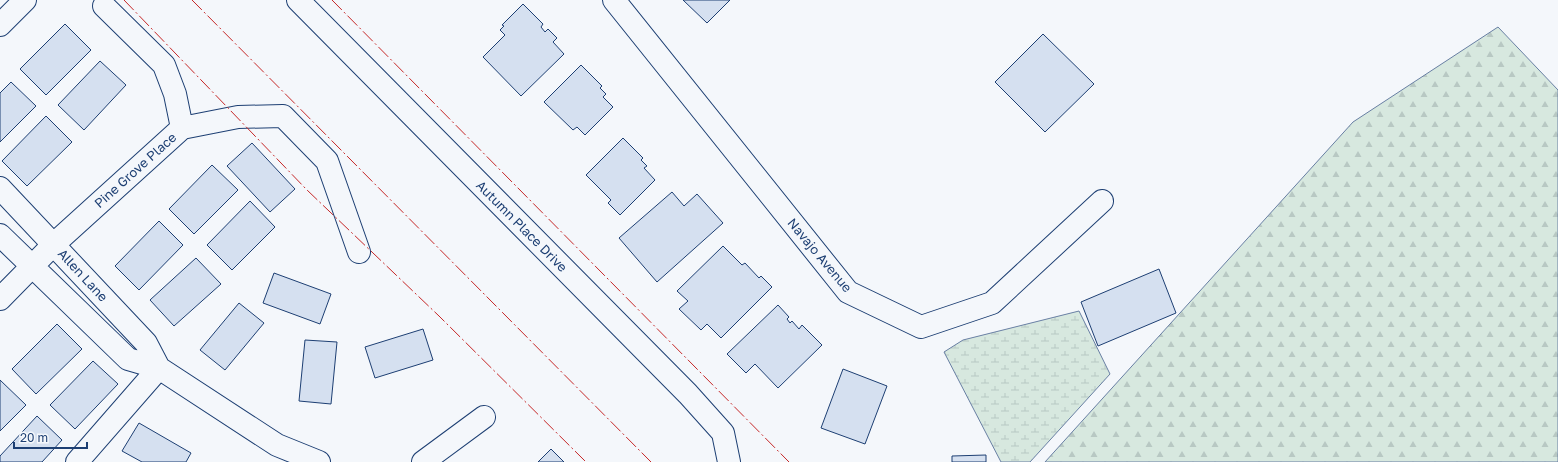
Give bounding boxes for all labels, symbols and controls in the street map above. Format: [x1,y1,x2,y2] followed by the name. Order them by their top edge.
[91,129,179,211] street label: Pine Grove Place
[473,177,571,275] street label: Autumn Place Drive
[784,215,856,295] street label: Navajo Avenue
[55,245,111,305] street label: Allen Lane
[14,424,87,450] scale bar
[20,430,48,445] text: 20 m

